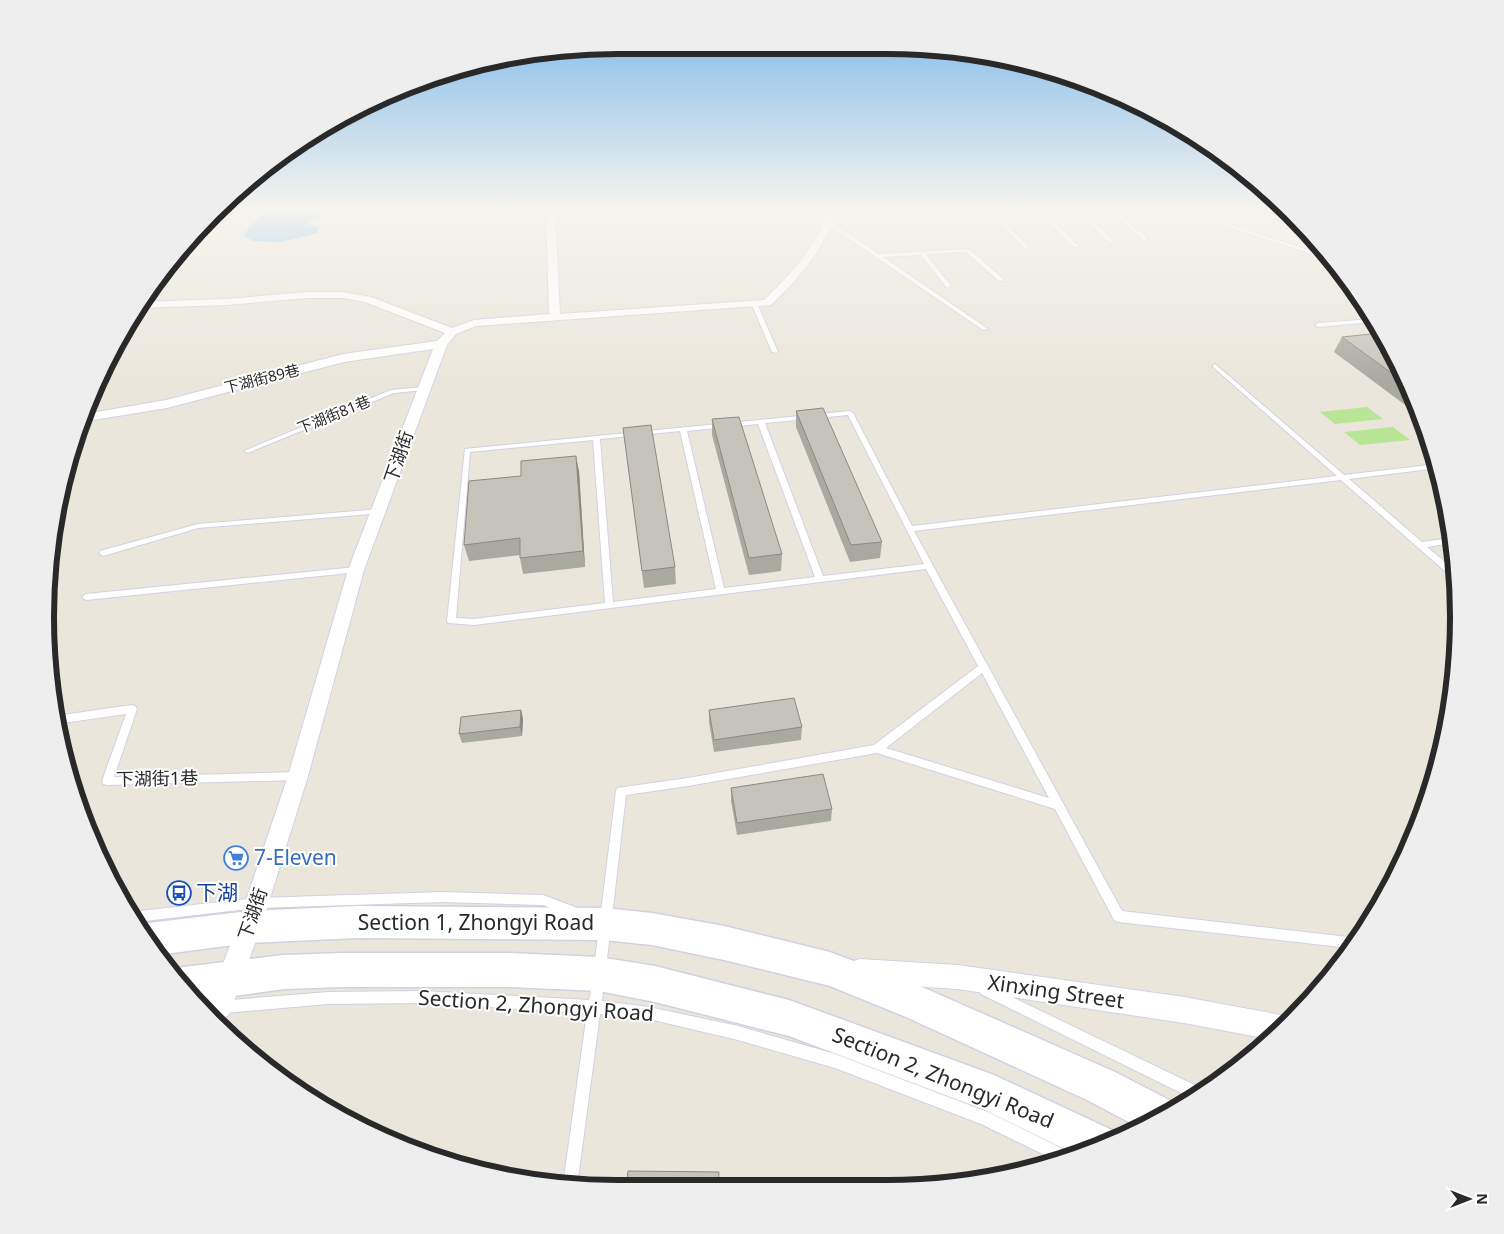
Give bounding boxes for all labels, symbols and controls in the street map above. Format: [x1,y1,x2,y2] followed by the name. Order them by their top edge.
[222,359,302,397] street label: 下湖街89巷
[294,390,373,438] street label: 下湖街81巷
[378,427,418,486] street label: 下湖街
[116,765,198,791] street label: 下湖街1巷
[254,843,337,871] place label: 7-Eleven
[223,845,249,871] supermarket icon: 7-Eleven
[196,878,238,906] place label: 下湖
[166,880,192,906] bus stop icon: 下湖
[232,884,272,943] street label: 下湖街
[358,908,594,936] street label: Section 1, Zhongyi Road
[986,968,1126,1014] street label: Xinxing Street
[417,983,655,1027] street label: Section 2, Zhongyi Road
[829,1020,1058,1134] street label: Section 2, Zhongyi Road
[1444,1174,1494,1224] north arrow
[1473,1193,1492,1205] text: N

